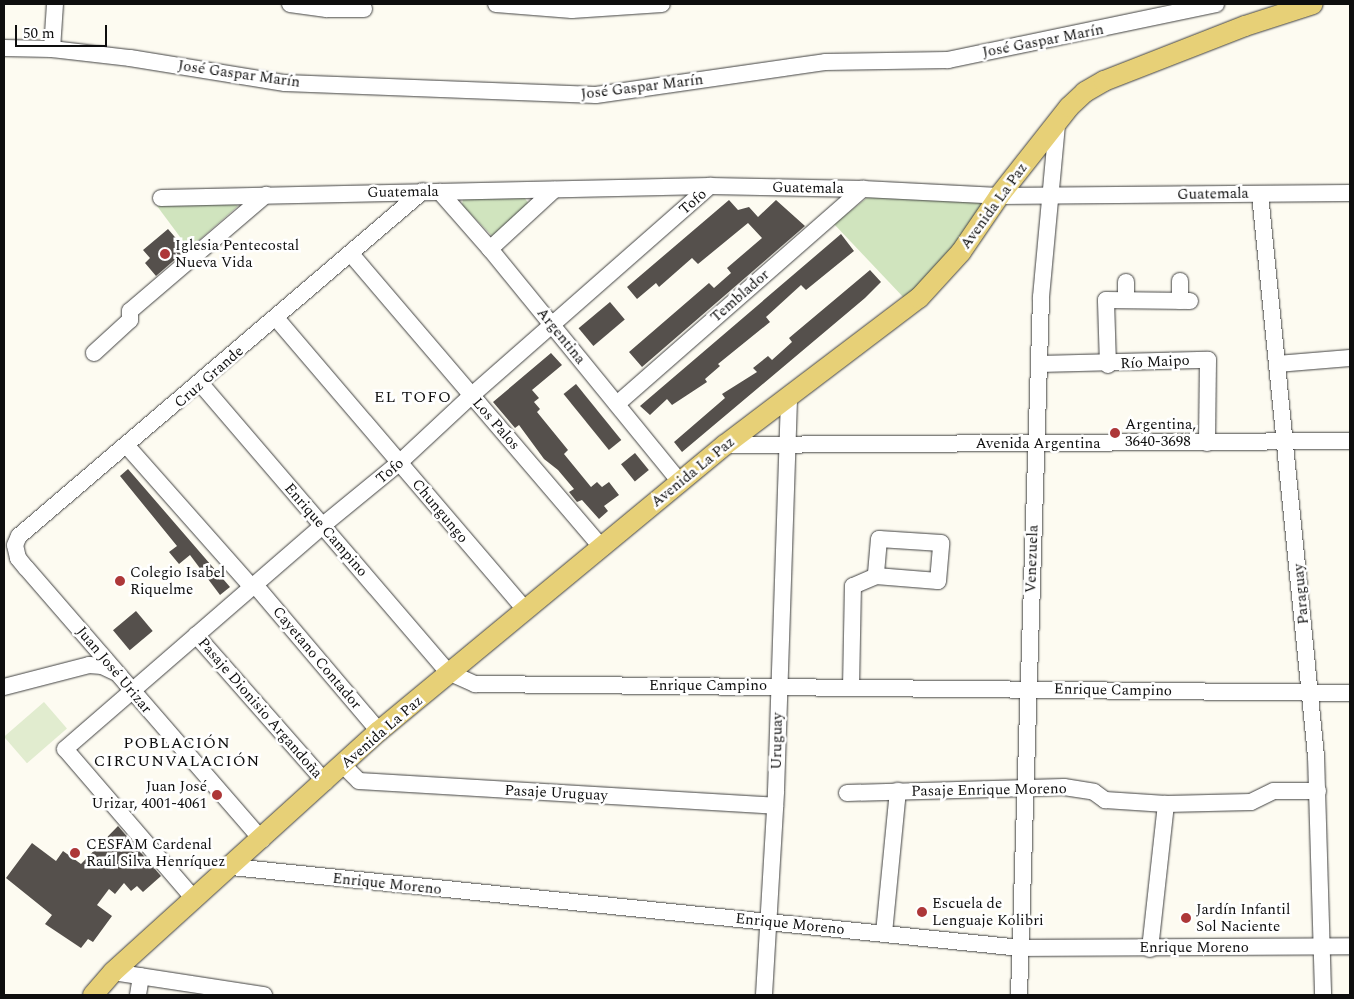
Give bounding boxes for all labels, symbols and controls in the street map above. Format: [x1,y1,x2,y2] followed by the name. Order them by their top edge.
[18,15,110,47] scale bar
[981,20,1105,62] street label: José Gaspar Marín
[23,22,55,45] text: 50 m
[177,57,301,91] street label: José Gaspar Marín
[580,71,704,103] street label: José Gaspar Marín
[957,159,1031,253] street label: Avenida La Paz
[772,178,844,198] street label: Guatemala
[367,182,439,202] street label: Guatemala
[1177,184,1249,204] street label: Guatemala
[676,185,710,219] street label: Tofo
[175,236,299,271] place label: Iglesia Pentecostal Nueva Vida
[159,248,171,260] marker: Iglesia Pentecostal Nueva Vida
[707,266,773,326] street label: Temblador
[533,304,589,368] street label: Argentina
[171,342,247,412] street label: Cruz Grande
[1120,351,1190,373] street label: Río Maipo
[373,387,453,407] district label: EL TOFO
[468,394,524,454] street label: Los Palos
[1125,415,1196,450] place label: Argentina, 3640-3698
[1109,427,1121,439] marker: Argentina, 3640-3698
[648,433,738,511] street label: Avenida La Paz
[975,435,1101,453] street label: Avenida Argentina
[372,454,408,488] street label: Tofo
[408,475,472,547] street label: Chungungo
[280,480,372,580] street label: Enrique Campino
[1022,525,1042,593] street label: Venezuela
[130,563,225,598] place label: Colegio Isabel Riquelme
[1289,563,1313,625] street label: Paraguay
[114,575,126,587] marker: Colegio Isabel Riquelme
[269,603,365,713] street label: Cayetano Contador
[72,623,156,717] street label: Juan José Urizar
[194,634,326,782] street label: Pasaje Dionisio Argandoña
[649,677,767,695] street label: Enrique Campino
[1054,680,1172,700] street label: Enrique Campino
[338,692,426,772] street label: Avenida La Paz
[768,712,786,770] street label: Uruguay
[92,733,262,771] district label: POBLACIÓN CIRCUNVALACIÓN
[92,777,207,812] place label: Juan José Urizar, 4001-4061
[911,780,1067,800] street label: Pasaje Enrique Moreno
[504,781,608,805] street label: Pasaje Uruguay
[211,789,223,801] marker: Juan José Urizar, 4001-4061
[86,835,225,870] place label: CESFAM Cardenal Raúl Silva Henríquez
[68,846,82,860] marker: CESFAM Cardenal Raúl Silva Henríquez
[332,869,442,899] street label: Enrique Moreno
[932,894,1044,929] place label: Escuela de Lenguaje Kolibri
[1196,900,1290,935] place label: Jardín Infantil Sol Naciente
[916,906,928,918] marker: Escuela de Lenguaje Kolibri
[735,909,845,939] street label: Enrique Moreno
[1180,912,1192,924] marker: Jardín Infantil Sol Naciente
[1139,939,1249,957] street label: Enrique Moreno

